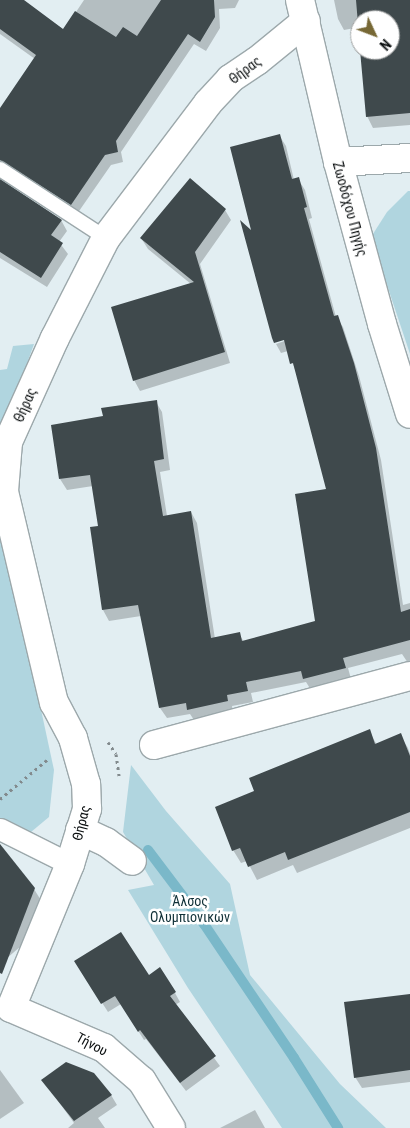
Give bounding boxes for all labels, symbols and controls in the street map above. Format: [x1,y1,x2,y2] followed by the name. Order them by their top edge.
[350,10,400,60] north arrow
[376,36,394,53] text: N
[226,53,264,87] street label: Θήρας
[329,160,371,258] street label: Ζωοδόχου Πηγής
[10,385,40,425] street label: Θήρας
[69,804,93,842] street label: Θήρας
[150,893,230,926] park label: Άλσος Ολυμπιονικών
[73,1029,111,1059] street label: Τήνου

